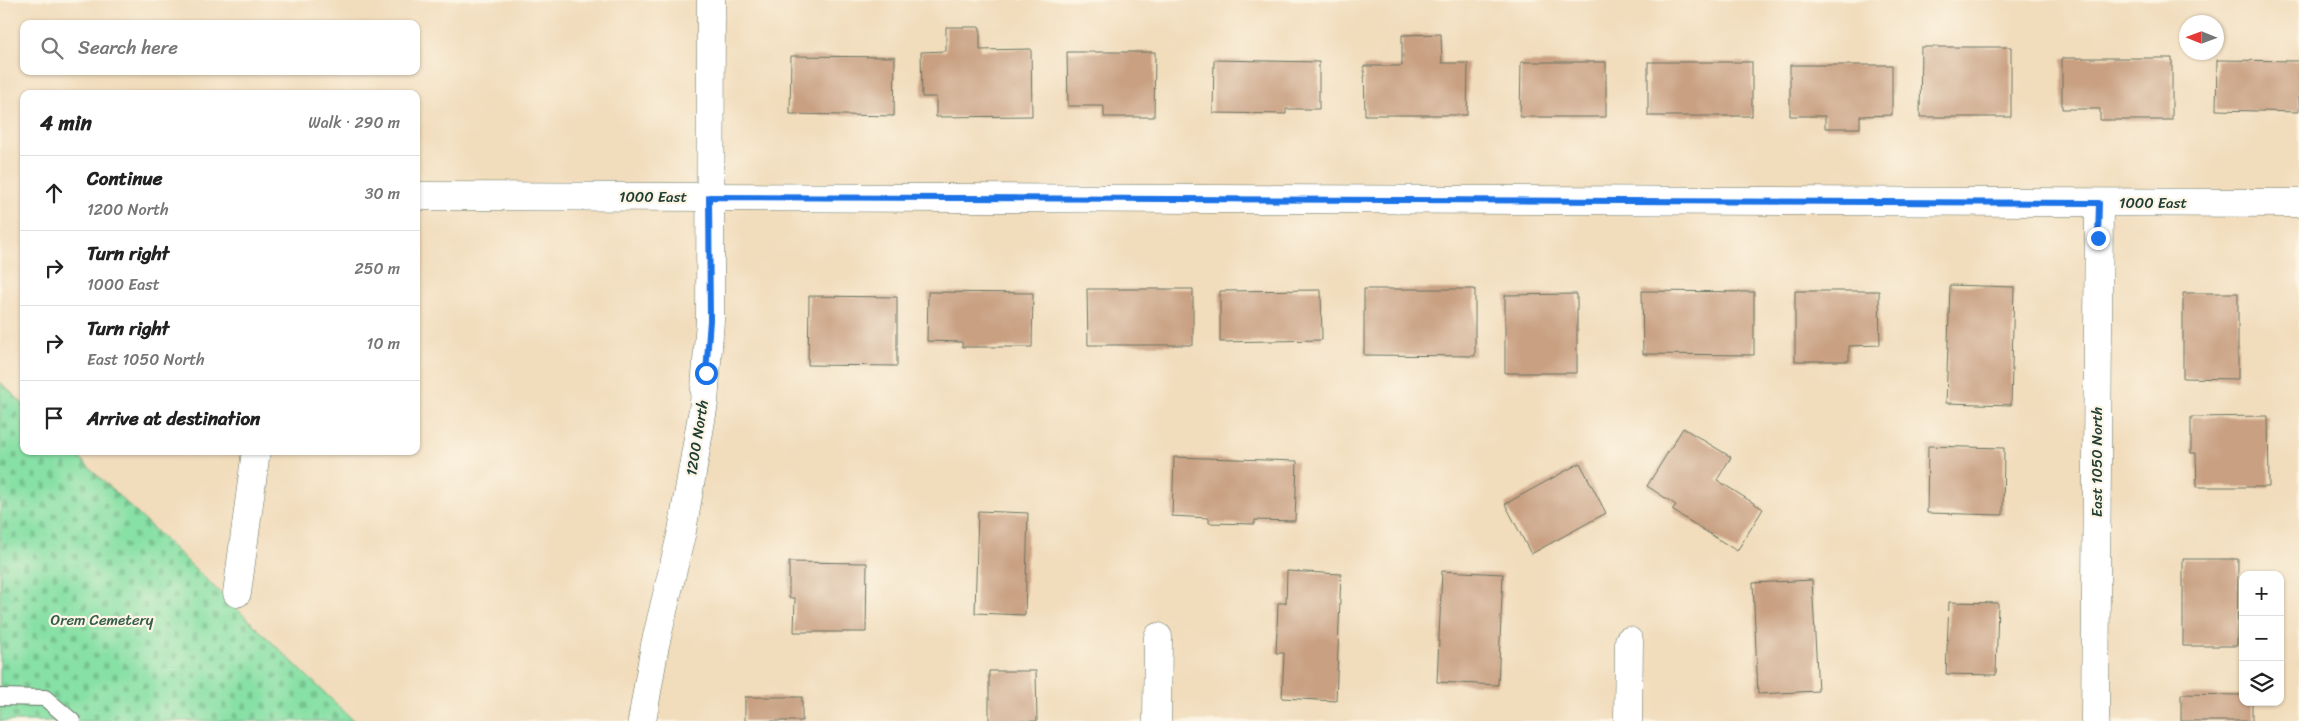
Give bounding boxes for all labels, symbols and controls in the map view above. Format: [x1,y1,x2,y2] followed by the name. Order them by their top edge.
[2179,15,2224,60] north arrow
[20,20,420,75] search box
[78,31,178,64] text: Search here
[38,34,66,62] icon: search
[40,104,92,142] text: 4 min
[308,108,400,137] text: Walk · 290 m
[87,162,163,195] text: Continue
[40,179,68,207] icon: ahead
[365,179,400,208] text: 30 m
[619,184,687,210] street label: 1000 East
[2119,190,2187,216] street label: 1000 East
[87,195,169,224] text: 1200 North
[2087,227,2110,250] route end
[87,237,169,270] text: Turn right
[40,254,68,282] icon: right
[354,254,400,283] text: 250 m
[87,270,160,299] text: 1000 East
[87,312,169,345] text: Turn right
[40,329,68,357] icon: right
[367,329,400,358] text: 10 m
[87,345,205,374] text: East 1050 North
[695,362,718,385] route start
[678,398,716,478] street label: 1200 North
[87,402,260,435] text: Arrive at destination
[40,404,68,432] icon: arrive
[2084,407,2110,517] street label: East 1050 North
[2239,571,2284,706] map controls
[2239,571,2284,616] button: +
[51,607,154,633] park label: Orem Cemetery
[2239,616,2284,661] button: −
[2239,661,2284,706] button: layers

